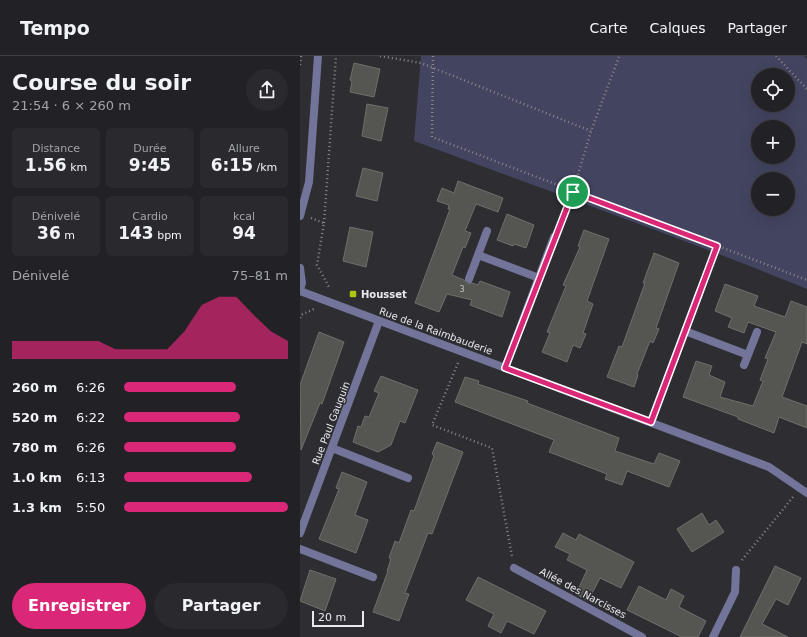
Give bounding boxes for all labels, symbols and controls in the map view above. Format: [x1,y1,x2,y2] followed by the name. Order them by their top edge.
[20,17,90,39] text: Tempo
[589,20,628,36] text: Carte
[650,20,706,36] text: Calques
[728,20,787,36] text: Partager
[751,68,795,216] map controls
[751,68,795,112] button: locate
[246,69,288,111] button: share
[12,70,191,95] text: Course du soir
[12,98,131,113] text: 21:54 · 6 × 260 m
[751,120,795,164] button: +
[32,142,80,155] text: Distance
[133,142,167,155] text: Durée
[228,142,260,155] text: Allure
[25,155,67,175] text: 1.56
[129,155,171,175] text: 9:45
[211,155,253,175] text: 6:15
[67,161,87,174] text: km
[253,161,277,174] text: /km
[751,172,795,216] button: −
[556,175,590,209] pin
[562,181,584,203] icon: arrive
[32,210,80,223] text: Dénivelé
[132,210,168,223] text: Cardio
[233,210,255,223] text: kcal
[37,223,61,243] text: 36
[118,223,154,243] text: 143
[232,223,256,243] text: 94
[61,229,75,242] text: m
[154,229,182,242] text: bpm
[12,268,69,283] text: Dénivelé
[232,268,288,283] text: 75–81 m
[459,285,465,294] house number: 3
[348,289,358,299] marker: Housset
[361,289,407,300] place label: Housset
[378,305,494,357] street label: Rue de la Raimbauderie
[12,380,57,395] text: 260 m
[76,380,105,395] text: 6:26
[310,380,352,466] street label: Rue Paul Gauguin
[12,410,57,425] text: 520 m
[76,410,105,425] text: 6:22
[12,440,57,455] text: 780 m
[76,440,105,455] text: 6:26
[12,470,62,485] text: 1.0 km
[76,470,105,485] text: 6:13
[12,500,62,515] text: 1.3 km
[76,500,105,515] text: 5:50
[538,566,628,620] street label: Allée des Narcisses
[12,583,146,629] button: Enregistrer
[154,583,288,629] button: Partager
[312,609,364,628] scale bar
[318,611,346,624] text: 20 m

